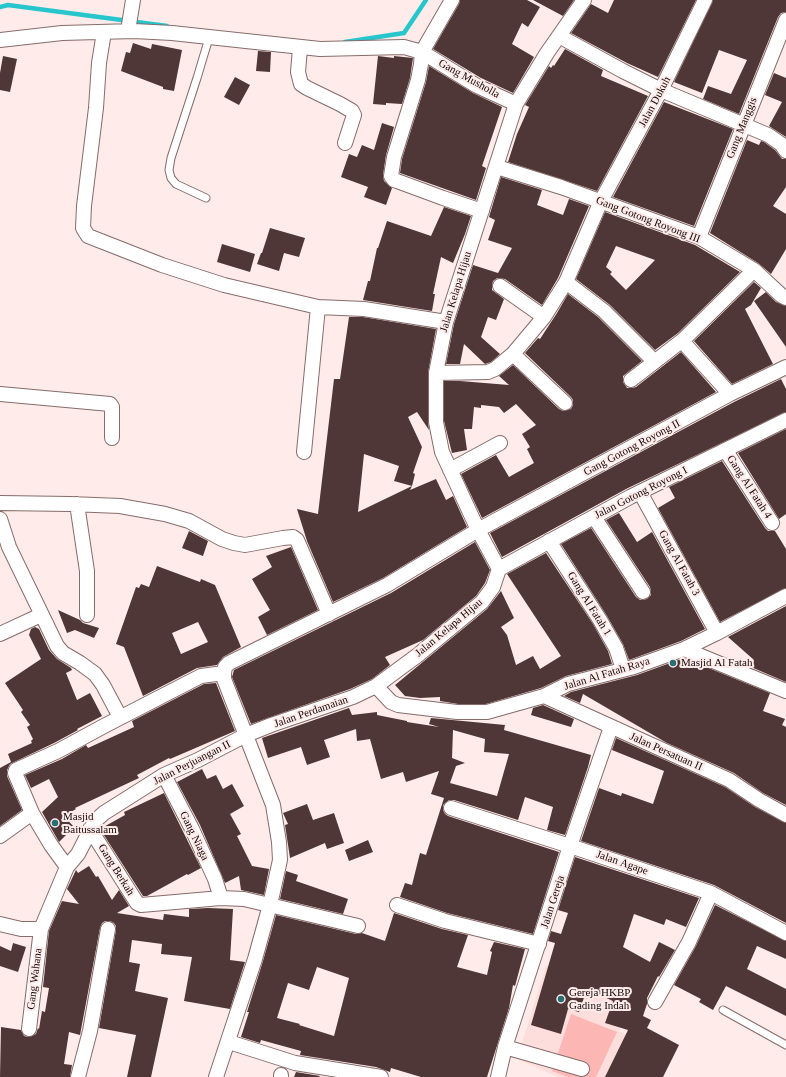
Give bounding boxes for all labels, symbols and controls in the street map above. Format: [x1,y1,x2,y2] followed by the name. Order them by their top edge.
[436,57,502,101] street label: Gang Musholla
[636,74,674,130] street label: Jalan Dukuh
[724,95,760,161] street label: Gang Manggis
[594,194,702,246] street label: Gang Gotong Royong III
[437,250,475,334] street label: Jalan Kelapa Hijau
[582,417,682,479] street label: Gang Gotong Royong II
[724,453,774,521] street label: Gang Al Fatah 4
[592,464,690,522] street label: Jalan Gotong Royong I
[656,528,702,598] street label: Gang Al Fatah 3
[564,570,614,638] street label: Gang Al Fatah 1
[413,596,485,660] street label: Jalan Kelapa Hijau
[563,655,651,693] street label: Jalan Al Fatah Raya
[681,656,752,670] place label: Masjid Al Fatah
[668,658,678,668] marker: Masjid Al Fatah
[272,693,350,731] street label: Jalan Perdamaian
[628,730,704,774] street label: Jalan Persatuan II
[151,738,233,788] street label: Jalan Perjuangan II
[176,809,212,863] street label: Gang Niaga
[63,810,117,836] place label: Masjid Baitussalam
[50,818,60,828] marker: Masjid Baitussalam
[95,842,137,898] street label: Gang Berkah
[594,848,650,878] street label: Jalan Agape
[538,874,568,930] street label: Jalan Gereja
[25,948,45,1010] street label: Gang Wahana
[569,986,630,1012] place label: Gereja HKBP Gading Indah
[556,994,566,1004] marker: Gereja HKBP Gading Indah

